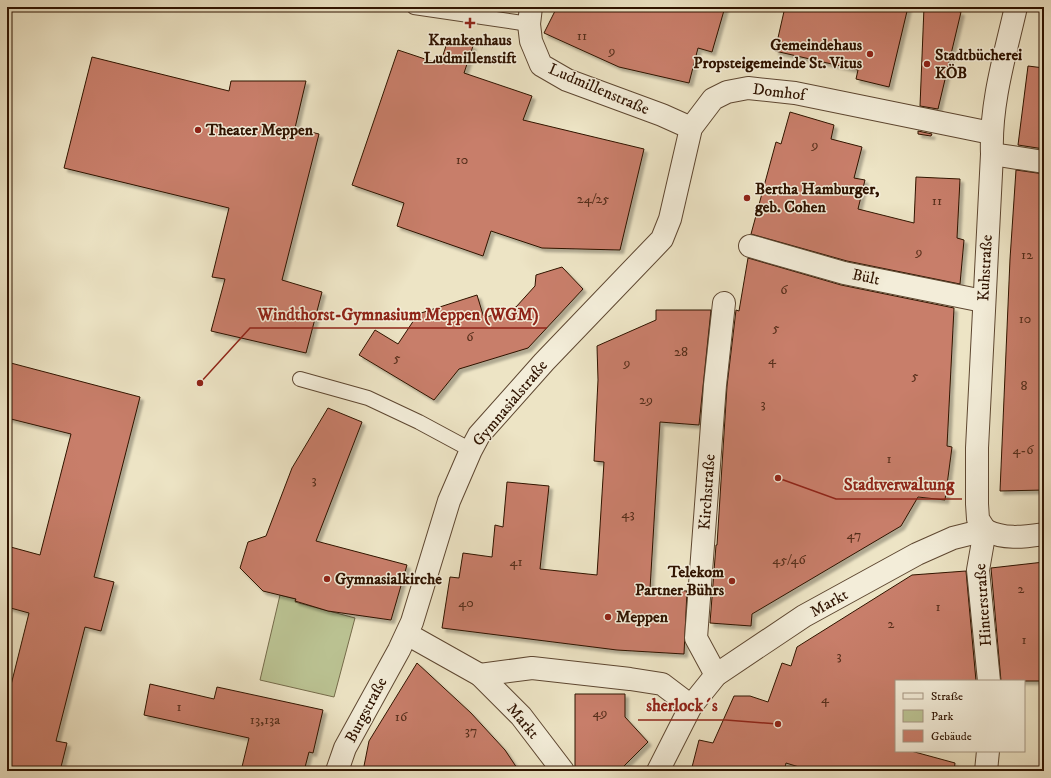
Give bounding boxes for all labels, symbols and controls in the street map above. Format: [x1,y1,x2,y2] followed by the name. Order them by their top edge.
[464,17,476,29] marker: Krankenhaus Ludmillenstift
[577,27,587,45] house number: 11
[424,30,517,68] place label: Krankenhaus Ludmillenstift
[693,35,863,73] place label: Gemeindehaus Propsteigemeinde St. Vitus
[608,42,616,60] house number: 9
[935,45,1022,83] place label: Stadtbücherei KÖB
[865,49,875,59] marker: Gemeindehaus Propsteigemeinde St. Vitus
[546,59,653,119] street label: Ludmillenstraße
[922,59,932,69] marker: Stadtbücherei KÖB
[752,79,809,106] street label: Domhof
[205,120,314,140] place label: Theater Meppen
[193,125,203,135] marker: Theater Meppen
[811,136,819,154] house number: 9
[456,151,468,169] house number: 10
[754,179,880,217] place label: Bertha Hamburger, geb. Cohen
[577,190,609,208] house number: 24/25
[932,192,942,210] house number: 11
[742,193,752,203] marker: Bertha Hamburger, geb. Cohen
[973,234,997,302] street label: Kuhstraße
[915,243,923,261] house number: 9
[1021,246,1033,264] house number: 12
[850,264,882,290] street label: Bült
[780,281,788,299] house number: 6
[250,299,547,328] callout: Windthorst-Gymnasium Meppen (WGM)
[256,304,539,326] text: Windthorst-Gymnasium Meppen (WGM)
[1019,310,1031,328] house number: 10
[773,319,780,337] house number: 5
[466,328,474,346] house number: 6
[674,343,688,361] house number: 28
[394,349,401,367] house number: 5
[768,351,777,369] house number: 4
[623,354,631,372] house number: 9
[468,355,552,450] street label: Gymnasialstraße
[912,367,919,385] house number: 5
[1020,377,1028,395] house number: 8
[639,391,653,409] house number: 29
[760,395,766,413] house number: 3
[1012,441,1034,459] house number: 4-6
[886,450,892,468] house number: 1
[694,453,720,531] street label: Kirchstraße
[836,470,962,499] callout: Stadtverwaltung
[311,471,317,489] house number: 3
[844,474,955,496] text: Stadtverwaltung
[621,505,635,523] house number: 43
[847,526,861,544] house number: 47
[772,551,806,569] house number: 45/46
[509,553,523,571] house number: 41
[635,562,725,600] place label: Telekom Partner Bührs
[970,563,996,647] street label: Hinterstraße
[335,569,442,589] place label: Gymnasialkirche
[322,574,332,584] marker: Gymnasialkirche
[727,576,737,586] marker: Telekom Partner Bührs
[1018,580,1025,598] house number: 2
[807,584,851,622] street label: Markt
[458,594,474,612] house number: 40
[935,598,941,616] house number: 1
[616,607,669,627] place label: Meppen
[603,612,613,622] marker: Meppen
[888,615,895,633] house number: 2
[1021,631,1027,649] house number: 1
[836,647,842,665] house number: 3
[340,674,392,746] street label: Burgstraße
[895,680,1025,752] legend
[931,689,963,704] text: Straße
[821,690,830,708] house number: 4
[638,691,726,720] callout: sherlock´s
[646,695,718,717] text: sherlock´s
[176,698,182,716] house number: 1
[502,699,544,743] street label: Markt
[592,704,608,722] house number: 49
[395,708,408,726] house number: 16
[931,709,953,724] text: Park
[250,711,280,729] house number: 13,13a
[465,722,477,740] house number: 37
[931,729,972,744] text: Gebäude

